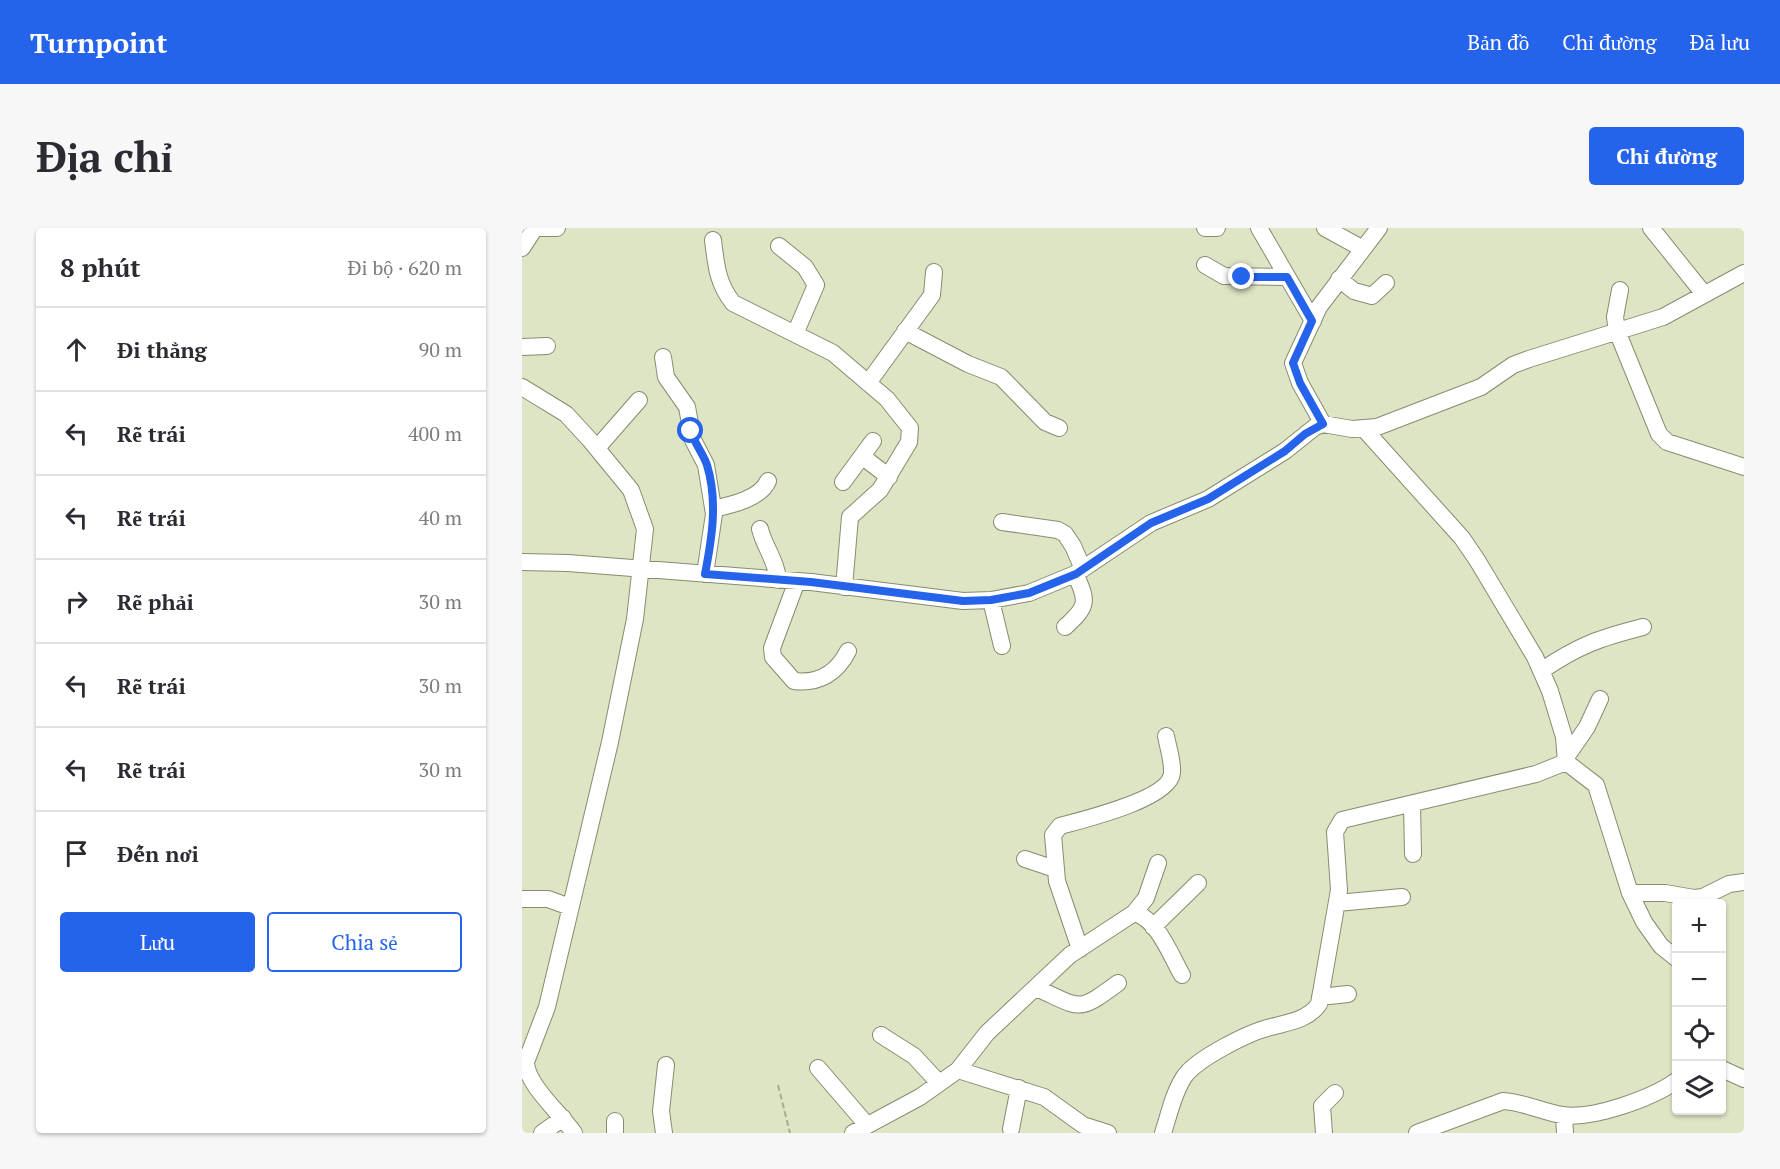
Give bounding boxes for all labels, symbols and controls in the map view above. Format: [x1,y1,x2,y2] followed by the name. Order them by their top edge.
[30,24,168,61] text: Turnpoint
[1467,28,1529,56] text: Bản đồ
[1562,28,1657,56] text: Chỉ đường
[1690,28,1750,56] text: Đã lưu
[1589,127,1744,185] button: Chỉ đường
[36,128,172,184] text: Địa chỉ
[60,250,141,284] text: 8 phút
[347,254,462,281] text: Đi bộ · 620 m
[1228,263,1254,289] route end
[60,333,93,366] icon: ahead
[117,335,207,364] text: Đi thẳng
[419,336,462,363] text: 90 m
[60,417,93,450] icon: left
[677,417,703,443] route start
[117,419,186,448] text: Rẽ trái
[408,420,462,447] text: 400 m
[60,501,93,534] icon: left
[117,503,186,532] text: Rẽ trái
[419,504,462,531] text: 40 m
[60,585,93,618] icon: right
[117,587,194,616] text: Rẽ phải
[419,588,462,615] text: 30 m
[60,669,93,702] icon: left
[117,671,186,700] text: Rẽ trái
[419,672,462,699] text: 30 m
[60,753,93,786] icon: left
[117,755,186,784] text: Rẽ trái
[419,756,462,783] text: 30 m
[60,837,93,870] icon: arrive
[117,839,199,868] text: Đến nơi
[1672,899,1726,1115] map controls
[1672,899,1726,953] button: +
[60,912,255,972] button: Lưu
[267,912,462,972] button: Chia sẻ
[1672,953,1726,1007] button: −
[1672,1007,1726,1061] button: locate
[1672,1061,1726,1115] button: layers

